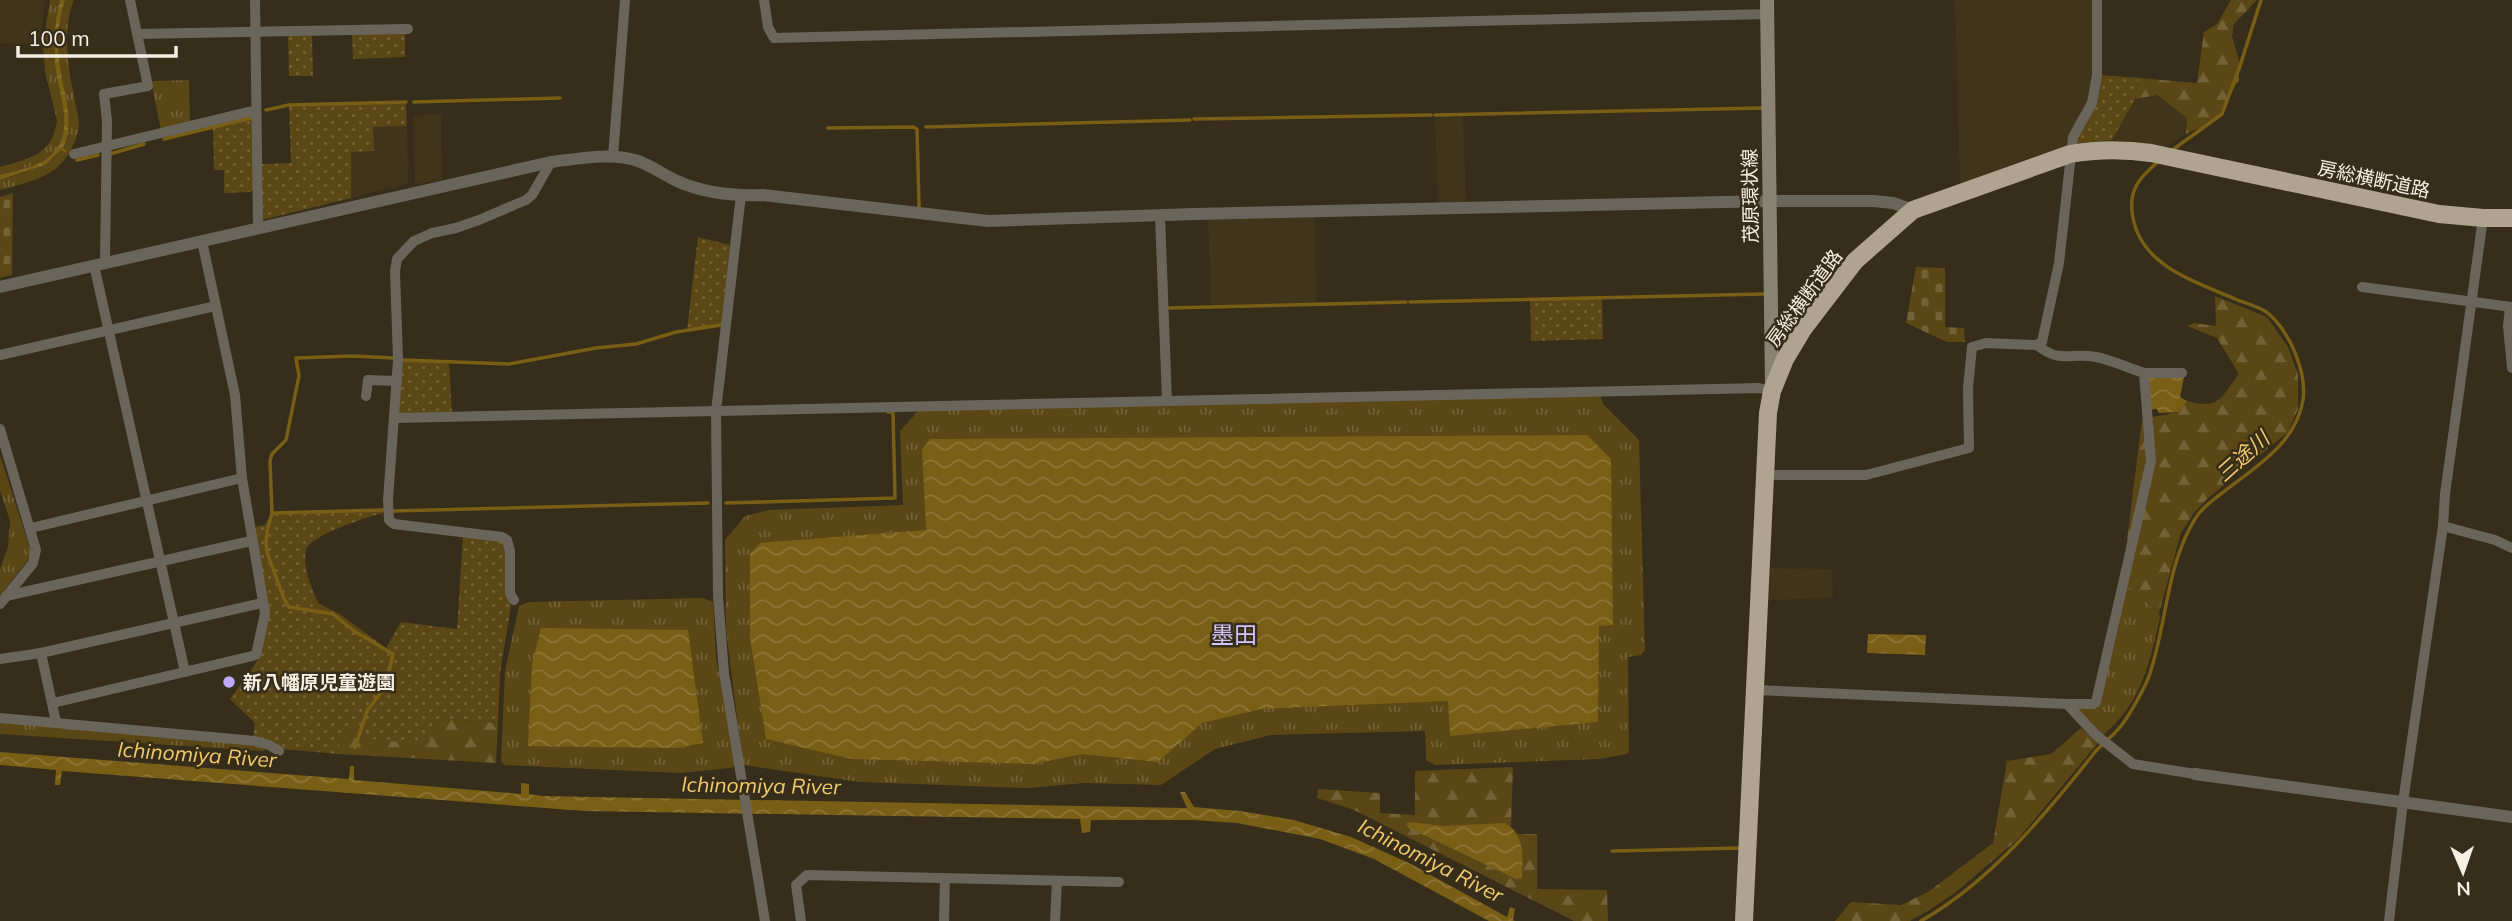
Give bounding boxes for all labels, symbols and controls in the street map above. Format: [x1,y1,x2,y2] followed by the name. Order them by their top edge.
[18,14,175,58] scale bar
[28,25,90,51] text: 100 m
[1737,148,1763,244] street label: 茂原環状線
[2316,155,2432,203] street label: 房総横断道路
[1761,245,1847,351] street label: 房総横断道路
[2210,424,2276,487] water label: 三途川
[1211,620,1257,649] district label: 墨田
[243,670,395,694] place label: 新八幡原児童遊園
[221,674,237,690] marker: 新八幡原児童遊園
[117,735,279,773] water label: Ichinomiya River
[681,771,842,799] water label: Ichinomiya River
[1354,812,1509,908] water label: Ichinomiya River
[2428,837,2498,907] north arrow
[2456,877,2471,901] text: N

